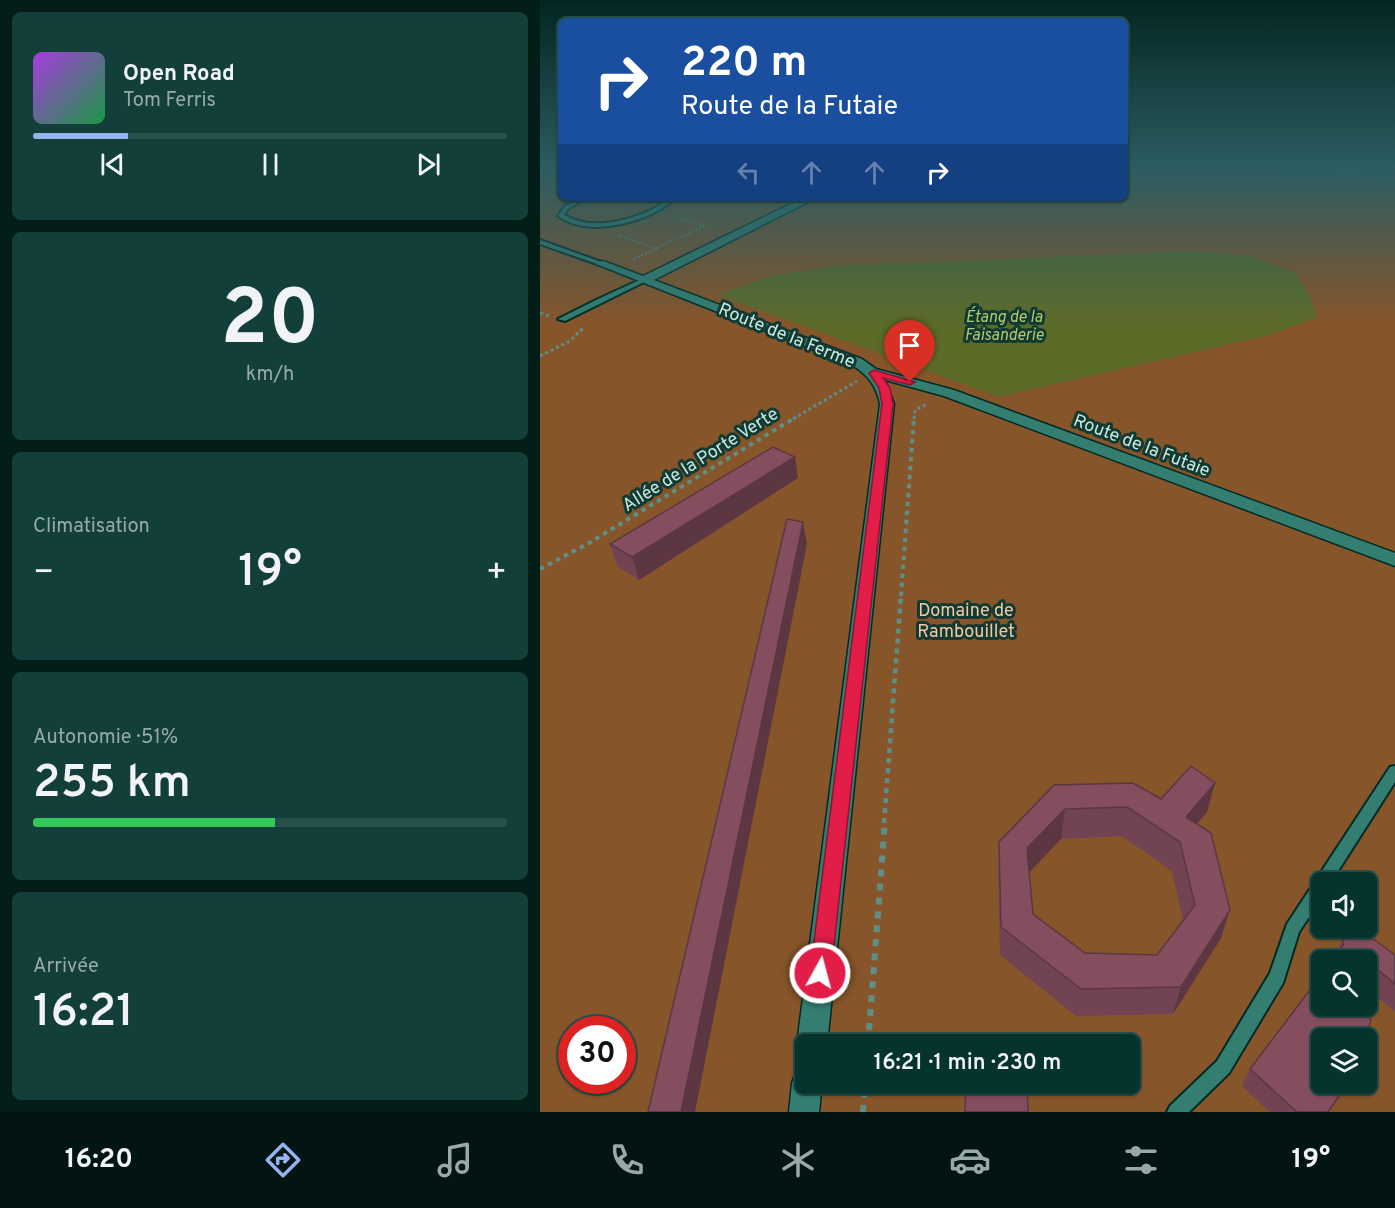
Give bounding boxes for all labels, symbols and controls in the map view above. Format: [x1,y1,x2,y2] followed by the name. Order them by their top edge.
[681,38,807,91] text: 220 m
[582,42,660,120] icon: right
[123,61,235,88] text: Open Road
[123,88,216,114] text: Tom Ferris
[681,90,898,124] text: Route de la Futaie
[96,148,129,181] icon: previous
[254,148,287,181] icon: pause
[412,148,445,181] icon: next
[732,156,765,189] icon: left
[795,156,828,189] icon: ahead
[858,156,891,189] icon: ahead
[921,156,954,189] icon: right
[221,273,319,372] text: 20
[715,299,858,374] street label: Route de la Ferme
[965,306,1044,346] water label: Étang de la Faisanderie
[884,320,935,382] pin
[893,329,926,362] icon: arrive
[246,362,294,388] text: km/h
[619,403,783,518] street label: Allée de la Porte Verte
[1070,410,1213,483] street label: Route de la Futaie
[33,514,150,540] text: Climatisation
[238,545,302,602] text: 19°
[33,553,54,595] text: −
[486,553,507,595] text: +
[917,600,1015,644] park label: Domaine de Rambouillet
[33,725,178,751] text: Autonomie · 51%
[33,756,191,813] text: 255 km
[1311,872,1377,1094] map controls
[1311,872,1377,938] button: sound
[788,941,852,1005] position arrow
[1311,950,1377,1016] button: search
[33,954,99,980] text: Arrivée
[33,985,134,1042] text: 16:21
[558,1016,636,1094] speed limit sign: 30
[1311,1028,1377,1094] button: layers
[874,1050,1061,1077] text: 16:21 · 1 min · 230 m
[262,1139,304,1181] icon: directions
[434,1139,476,1181] icon: music
[606,1139,648,1181] icon: phone
[777,1139,819,1181] icon: climate
[949,1139,991,1181] icon: car
[1120,1139,1162,1181] icon: filters
[65,1143,133,1177] text: 16:20
[1292,1143,1330,1177] text: 19°

